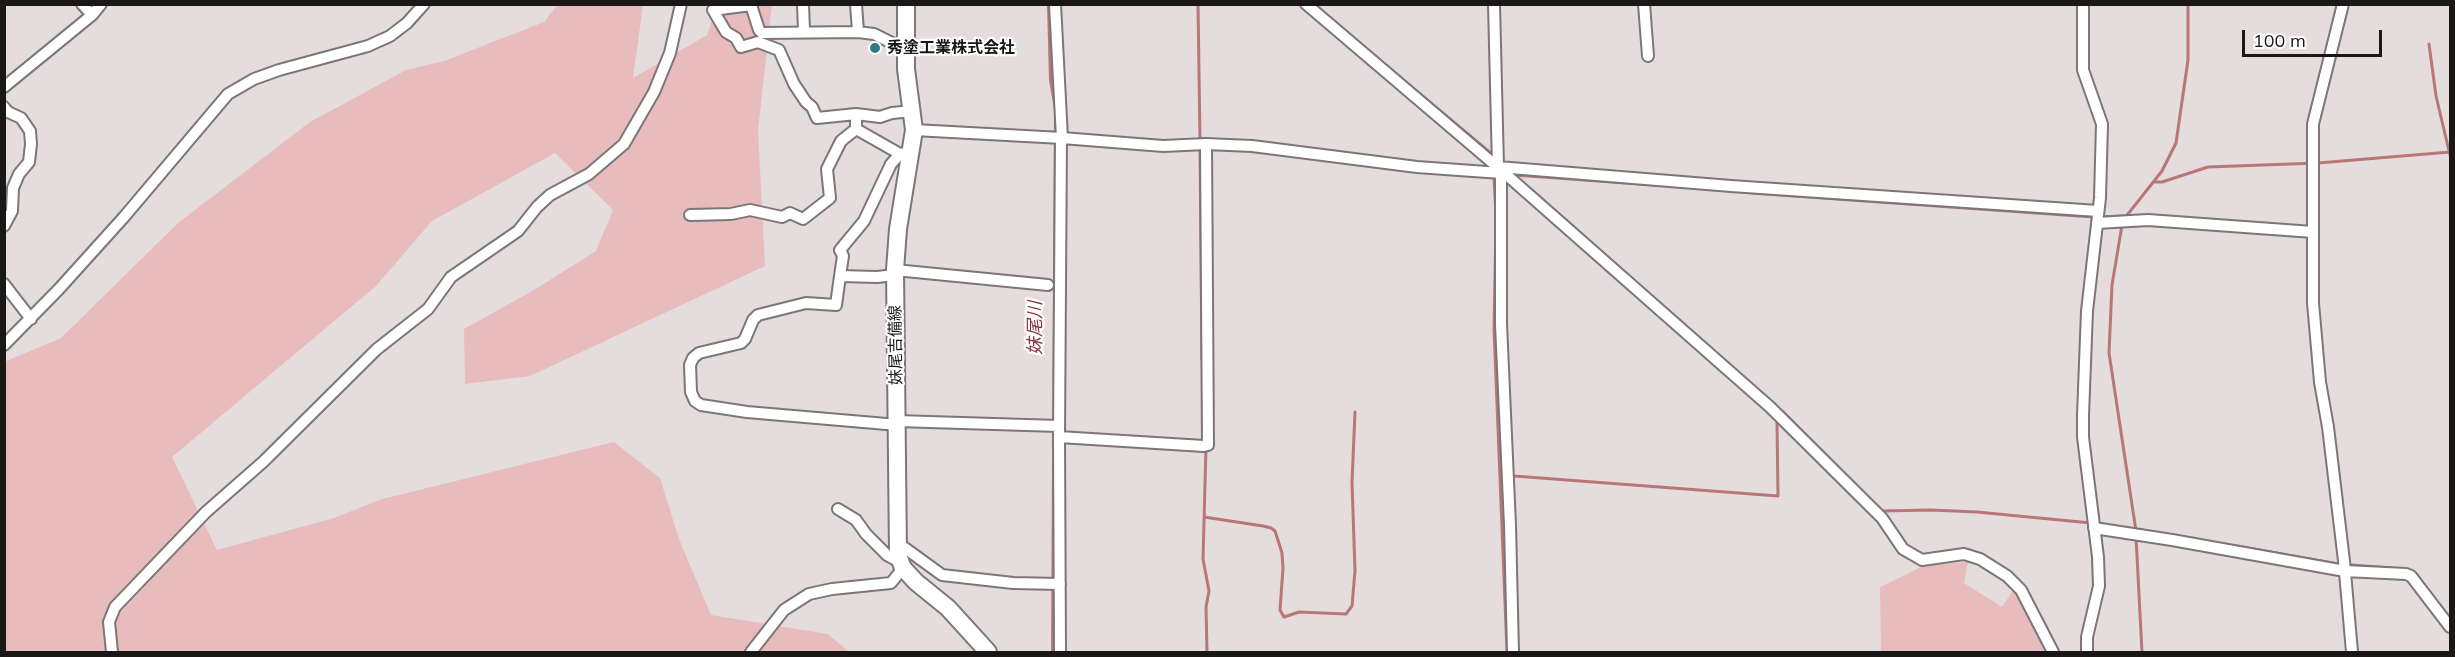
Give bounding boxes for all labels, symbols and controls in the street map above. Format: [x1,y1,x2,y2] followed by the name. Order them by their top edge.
[2245,18,2384,56] scale bar
[2253,29,2306,52] text: 100 m
[887,38,1015,58] place label: 秀塗工業株式会社
[868,41,882,55] marker: 秀塗工業株式会社
[1025,301,1047,355] water label: 妹尾川
[886,305,906,385] street label: 妹尾吉備線

